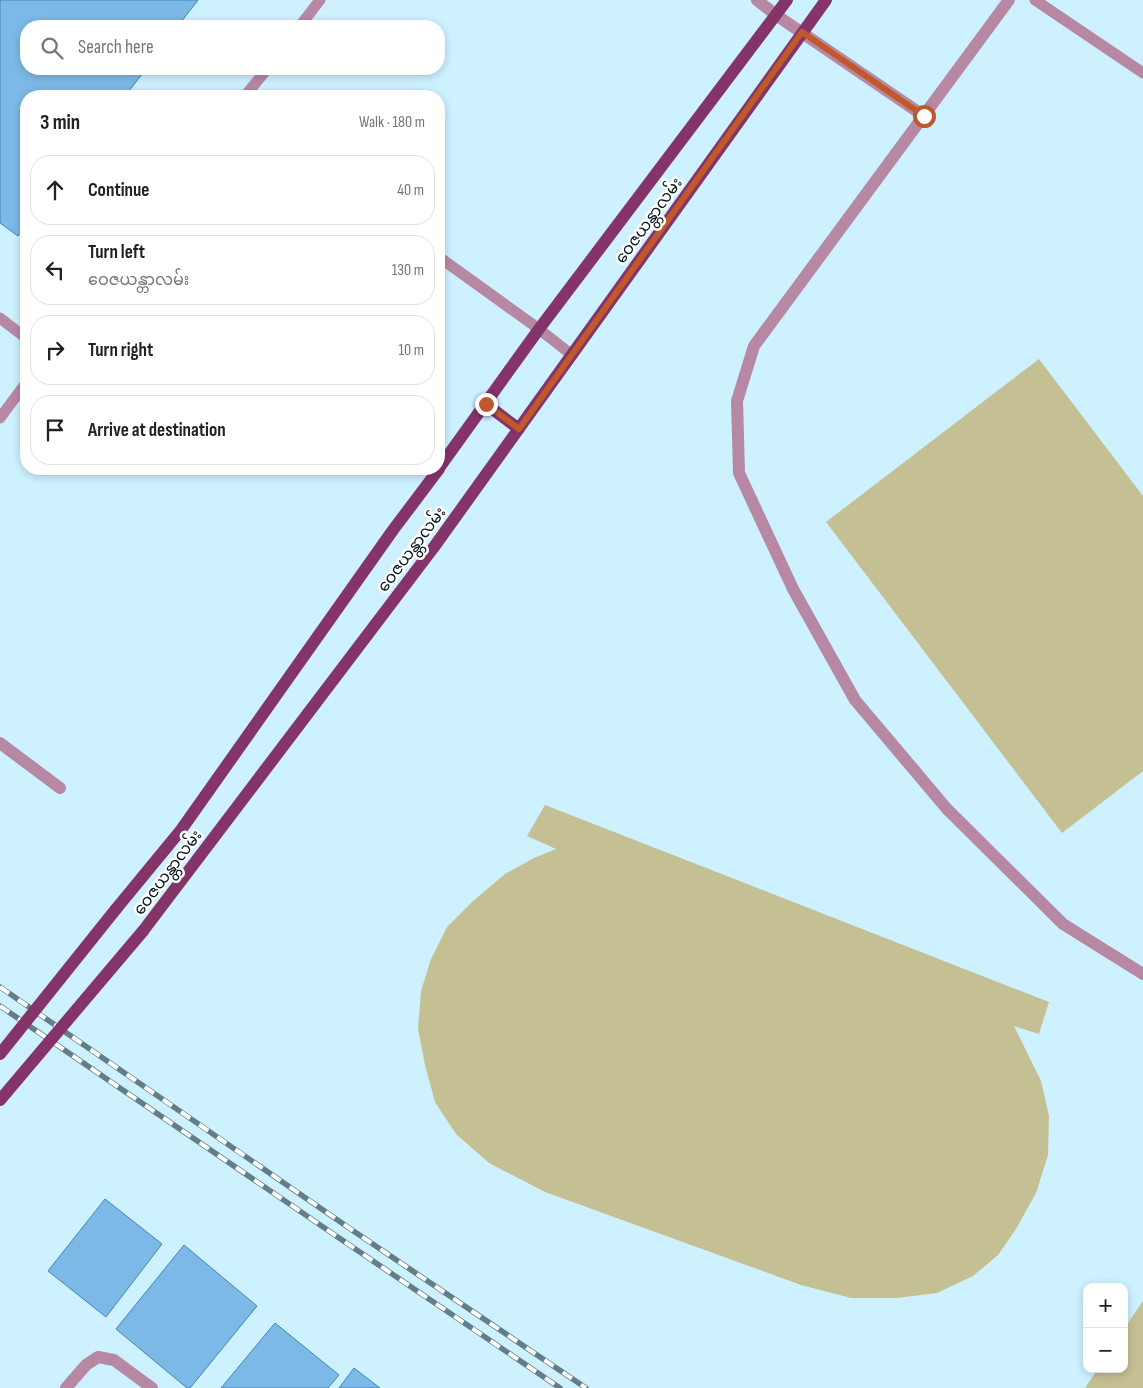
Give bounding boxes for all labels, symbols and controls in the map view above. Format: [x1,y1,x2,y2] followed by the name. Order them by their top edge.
[20,20,445,75] search box
[38,34,66,62] icon: search
[78,36,154,59] text: Search here
[913,105,936,128] route start
[40,110,80,135] text: 3 min
[359,113,425,132] text: Walk · 180 m
[609,173,689,269] street label: ဝေဇယန္တာလမ်း
[41,176,69,204] icon: ahead
[88,179,149,202] text: Continue
[397,181,424,200] text: 40 m
[88,241,145,264] text: Turn left
[41,256,69,284] icon: left
[392,261,424,280] text: 130 m
[88,271,189,290] text: ဝေဇယန္တာလမ်း
[41,336,69,364] icon: right
[88,339,153,362] text: Turn right
[398,341,424,360] text: 10 m
[475,393,498,416] route end
[41,416,69,444] icon: arrive
[88,419,226,442] text: Arrive at destination
[372,502,453,598] street label: ဝေဇယန္တာလမ်း
[128,825,209,921] street label: ဝေဇယန္တာလမ်း
[1083,1283,1128,1373] map controls
[1083,1283,1128,1328] button: +
[1083,1328,1128,1373] button: −

